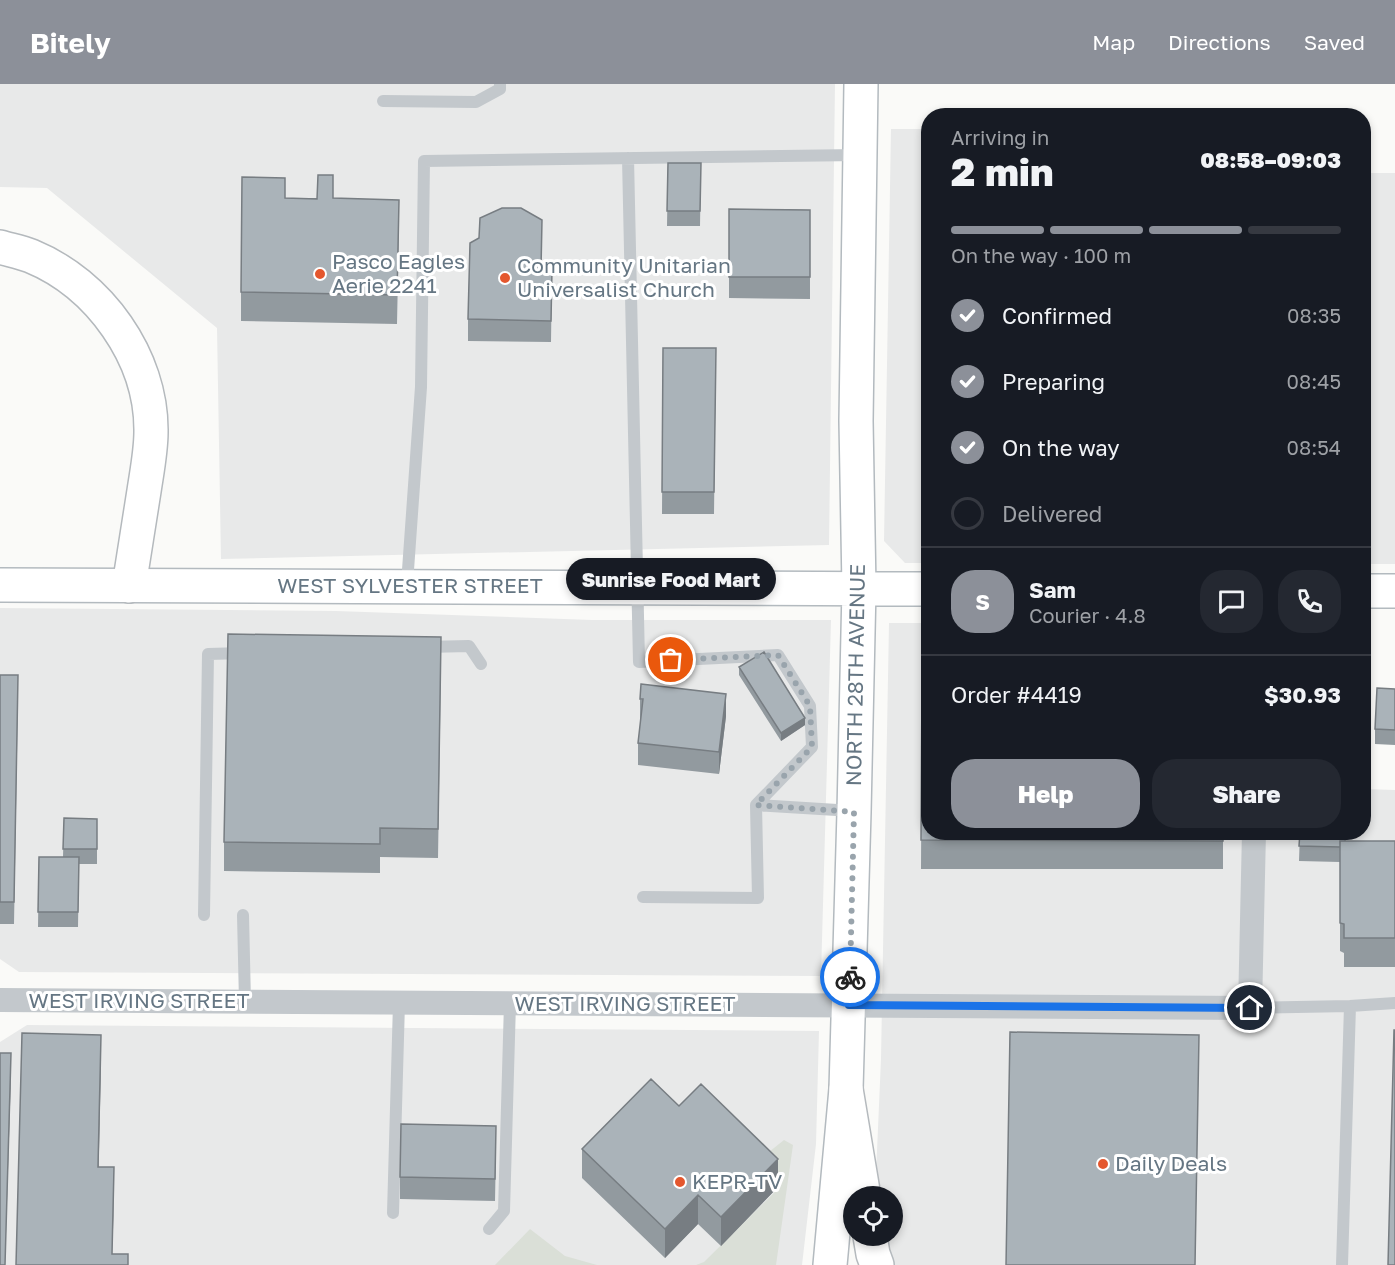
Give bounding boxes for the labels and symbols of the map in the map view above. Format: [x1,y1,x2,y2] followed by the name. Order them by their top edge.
[332,248,465,298] place label: Pasco Eagles Aerie 2241
[517,252,731,302] place label: Community Unitarian Universalist Church
[313,267,327,281] marker: Pasco Eagles Aerie 2241
[498,271,512,285] marker: Community Unitarian Universalist Church
[566,558,776,600] callout: Sunrise Food Mart
[840,564,870,786] street label: NORTH 28TH AVENUE
[277,572,543,598] street label: WEST SYLVESTER STREET
[645,634,696,685] pin
[820,947,880,1007] courier
[1224,982,1275,1033] pin
[29,987,249,1013] street label: WEST IRVING STREET
[515,990,735,1016] street label: WEST IRVING STREET
[1115,1150,1227,1176] place label: Daily Deals
[1096,1157,1110,1171] marker: Daily Deals
[692,1168,782,1194] place label: KEPR-TV
[673,1175,687,1189] marker: KEPR-TV

